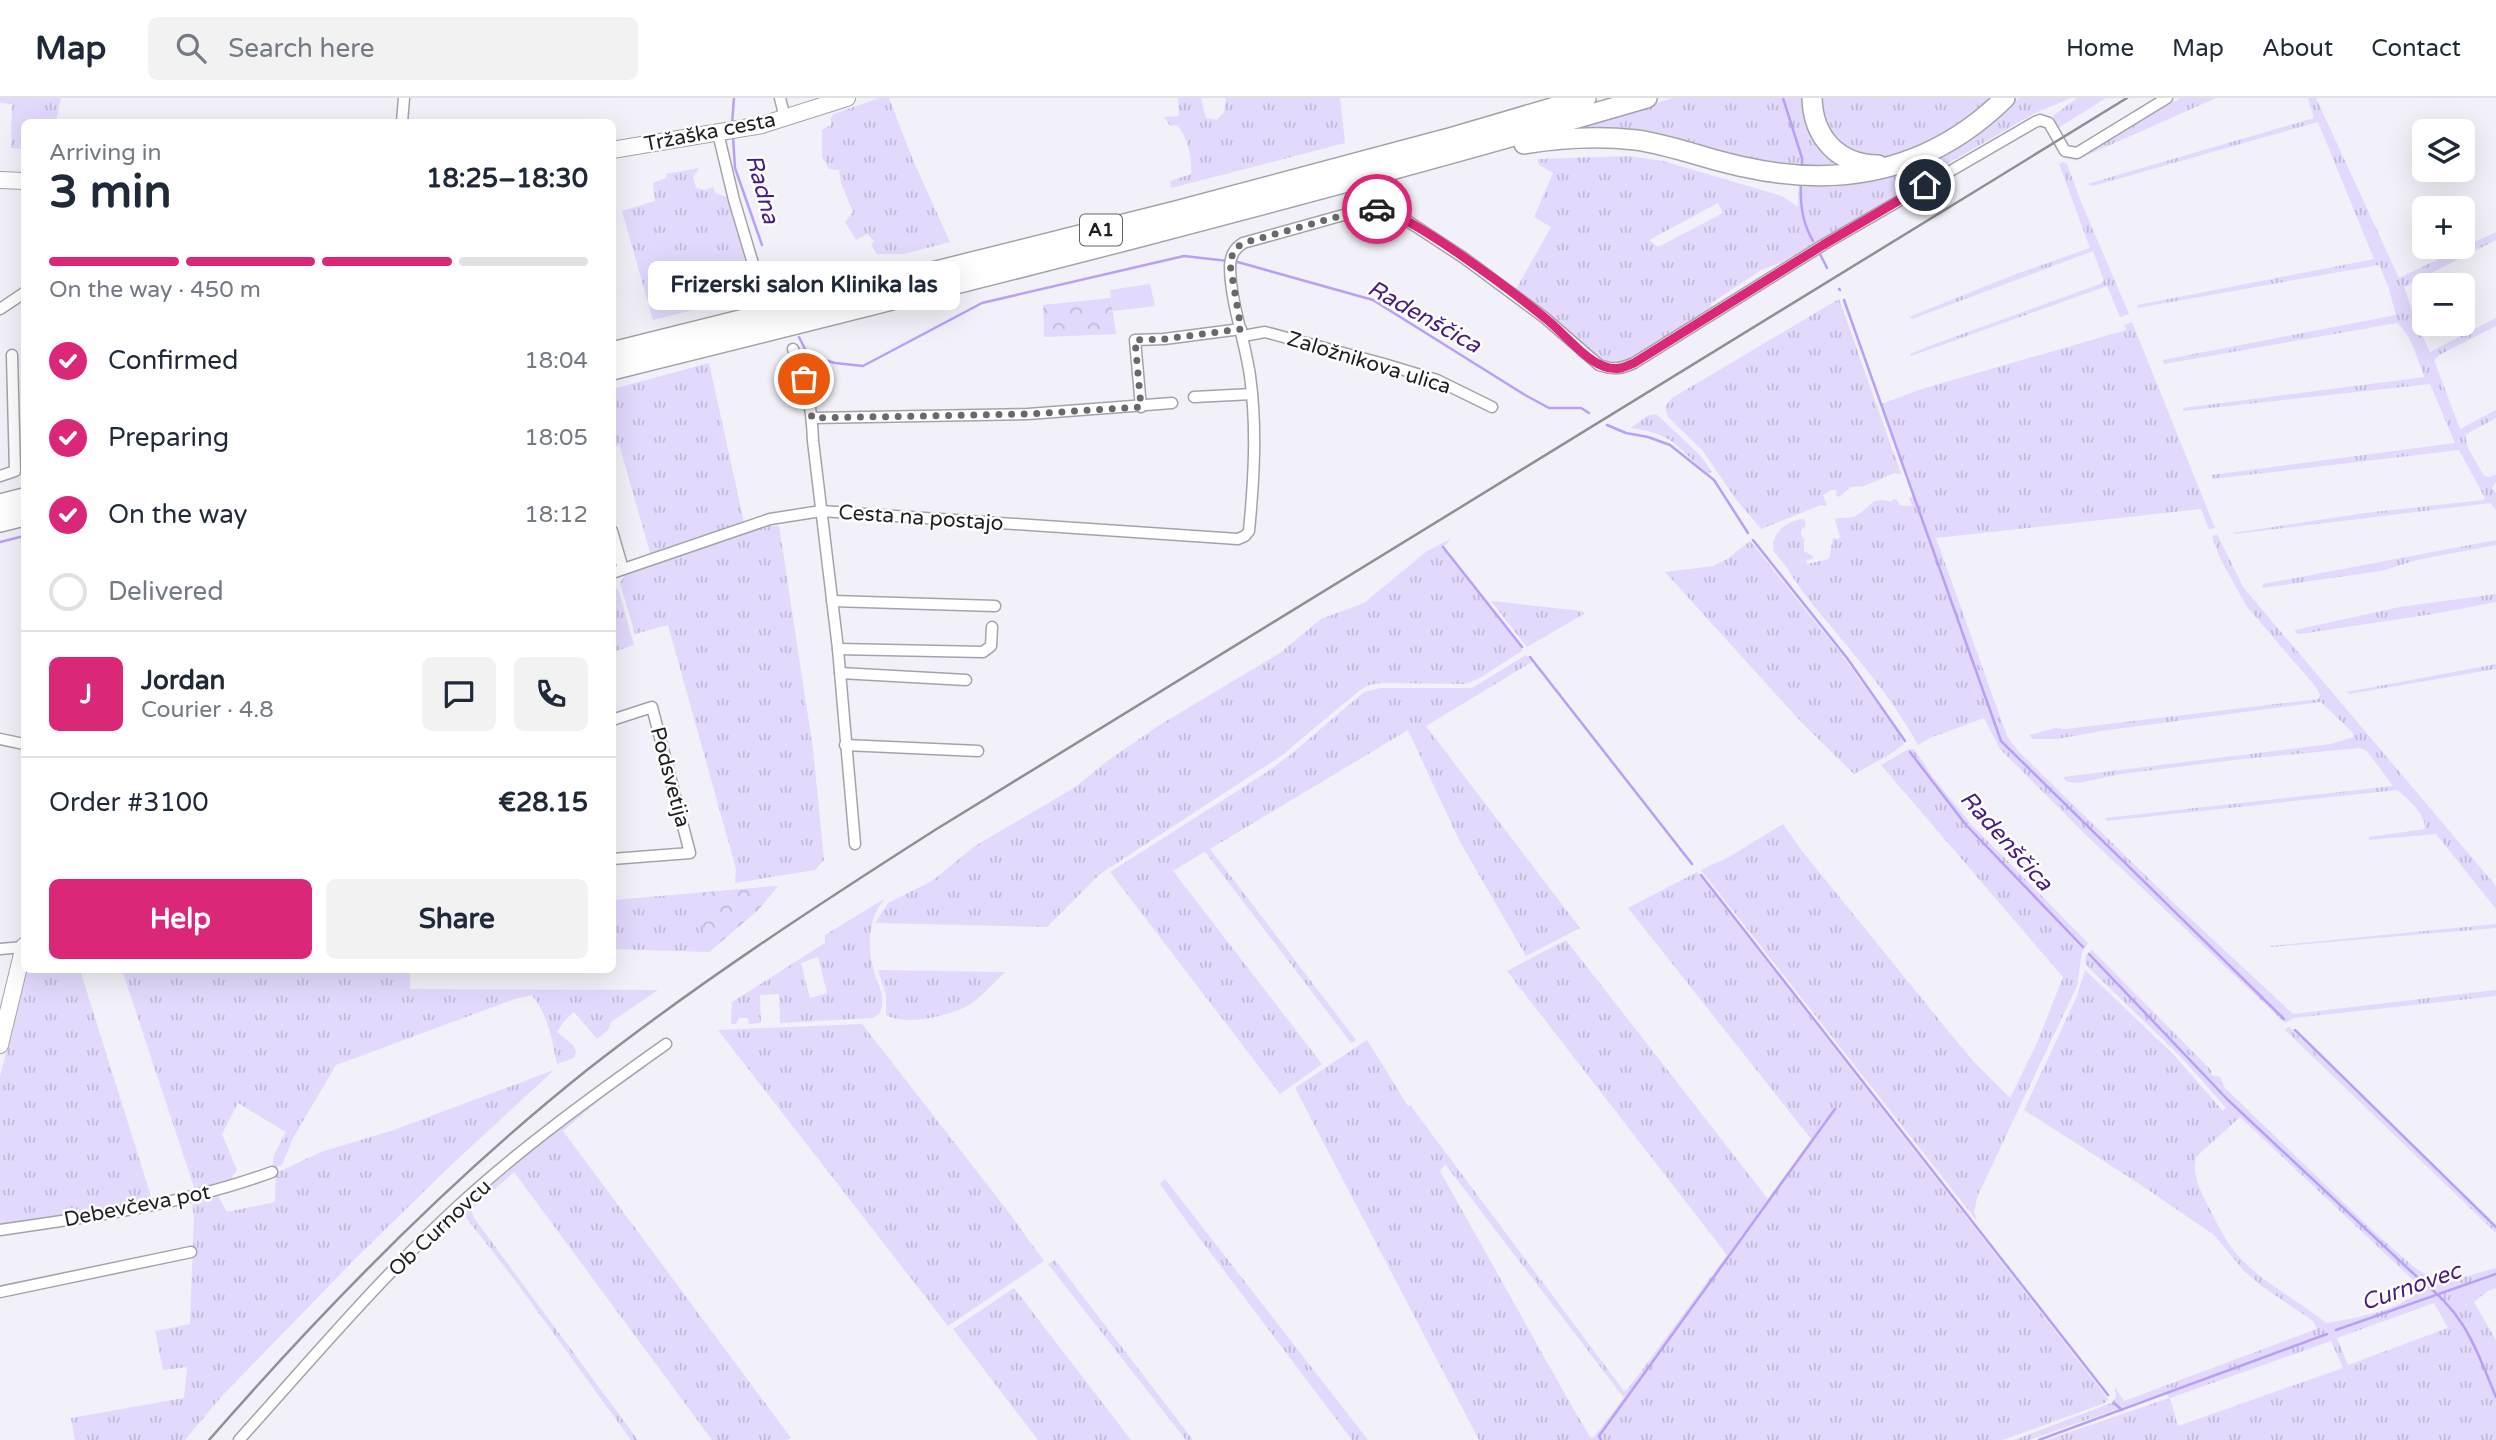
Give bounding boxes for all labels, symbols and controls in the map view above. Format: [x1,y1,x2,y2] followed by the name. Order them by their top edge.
[148,17,638,80] search box
[35,29,106,68] text: Map
[172,29,210,67] icon: search
[228,33,374,64] text: Search here
[2066,34,2134,63] text: Home
[2172,34,2224,63] text: Map
[2262,34,2333,63] text: About
[2371,34,2461,63] text: Contact
[642,107,778,157] street label: Tržaška cesta
[2412,119,2475,336] map controls
[2412,119,2475,182] button: layers
[49,139,162,167] text: Arriving in
[739,151,785,228] water label: Radna
[1895,155,1955,215] pin
[426,163,588,194] text: 18:25–18:30
[49,165,172,220] text: 3 min
[1906,166,1944,204] icon: home
[1342,174,1412,244] courier
[1358,190,1396,228] icon: car
[2412,196,2475,259] button: +
[1080,214,1122,246] road number: A1
[648,260,960,309] callout: Frizerski salon Klinika las
[670,271,938,299] text: Frizerski salon Klinika las
[2412,273,2475,336] button: −
[1363,274,1486,360] water label: Radenščica
[49,276,261,304] text: On the way · 450 m
[1284,326,1454,400] street label: Založnikova ulica
[49,342,87,380] icon: check
[108,345,238,376] text: Confirmed
[524,347,588,375] text: 18:04
[774,349,834,409] pin
[785,360,823,398] icon: bag
[49,419,87,457] icon: check
[108,422,229,453] text: Preparing
[524,424,588,452] text: 18:05
[49,496,87,534] icon: check
[108,499,248,530] text: On the way
[838,500,1004,536] street label: Cesta na postajo
[524,501,588,529] text: 18:12
[108,576,224,607] text: Delivered
[422,657,496,731] button: chat
[514,657,588,731] button: phone
[141,665,225,696] text: Jordan
[80,679,92,710] text: J
[141,696,274,724] text: Courier · 4.8
[645,724,695,830] street label: Podsvetija
[1954,785,2059,898] water label: Radenščica
[49,787,209,818] text: Order #3100
[498,787,588,818] text: €28.15
[49,879,312,959] button: Help
[326,879,588,959] button: Share
[384,1174,496,1282] street label: Ob Curnovcu
[62,1180,212,1232] street label: Debevčeva pot
[2357,1256,2467,1317] water label: Curnovec

